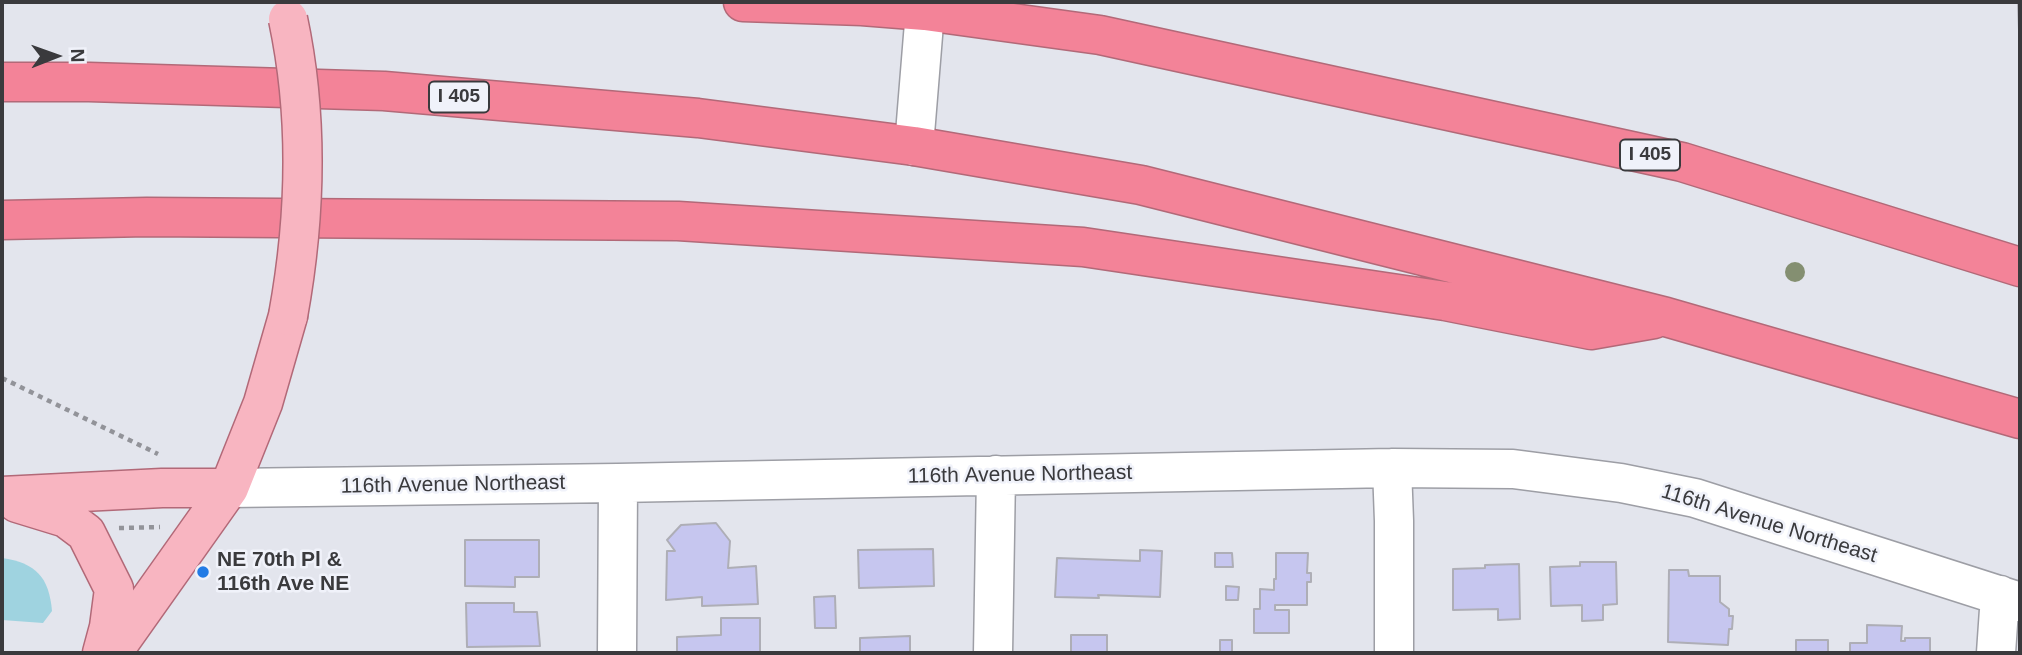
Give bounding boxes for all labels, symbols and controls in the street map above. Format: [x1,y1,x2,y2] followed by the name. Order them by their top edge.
[21,21,91,91] north arrow
[67,49,88,63] text: N
[429,82,489,113] road number: I 405
[1620,140,1680,170] road number: I 405
[908,460,1132,490] street label: 116th Avenue Northeast
[341,470,565,500] street label: 116th Avenue Northeast
[1658,479,1880,569] street label: 116th Avenue Northeast
[217,547,349,597] place label: NE 70th Pl & 116th Ave NE
[195,564,211,580] marker: NE 70th Pl & 116th Ave NE

